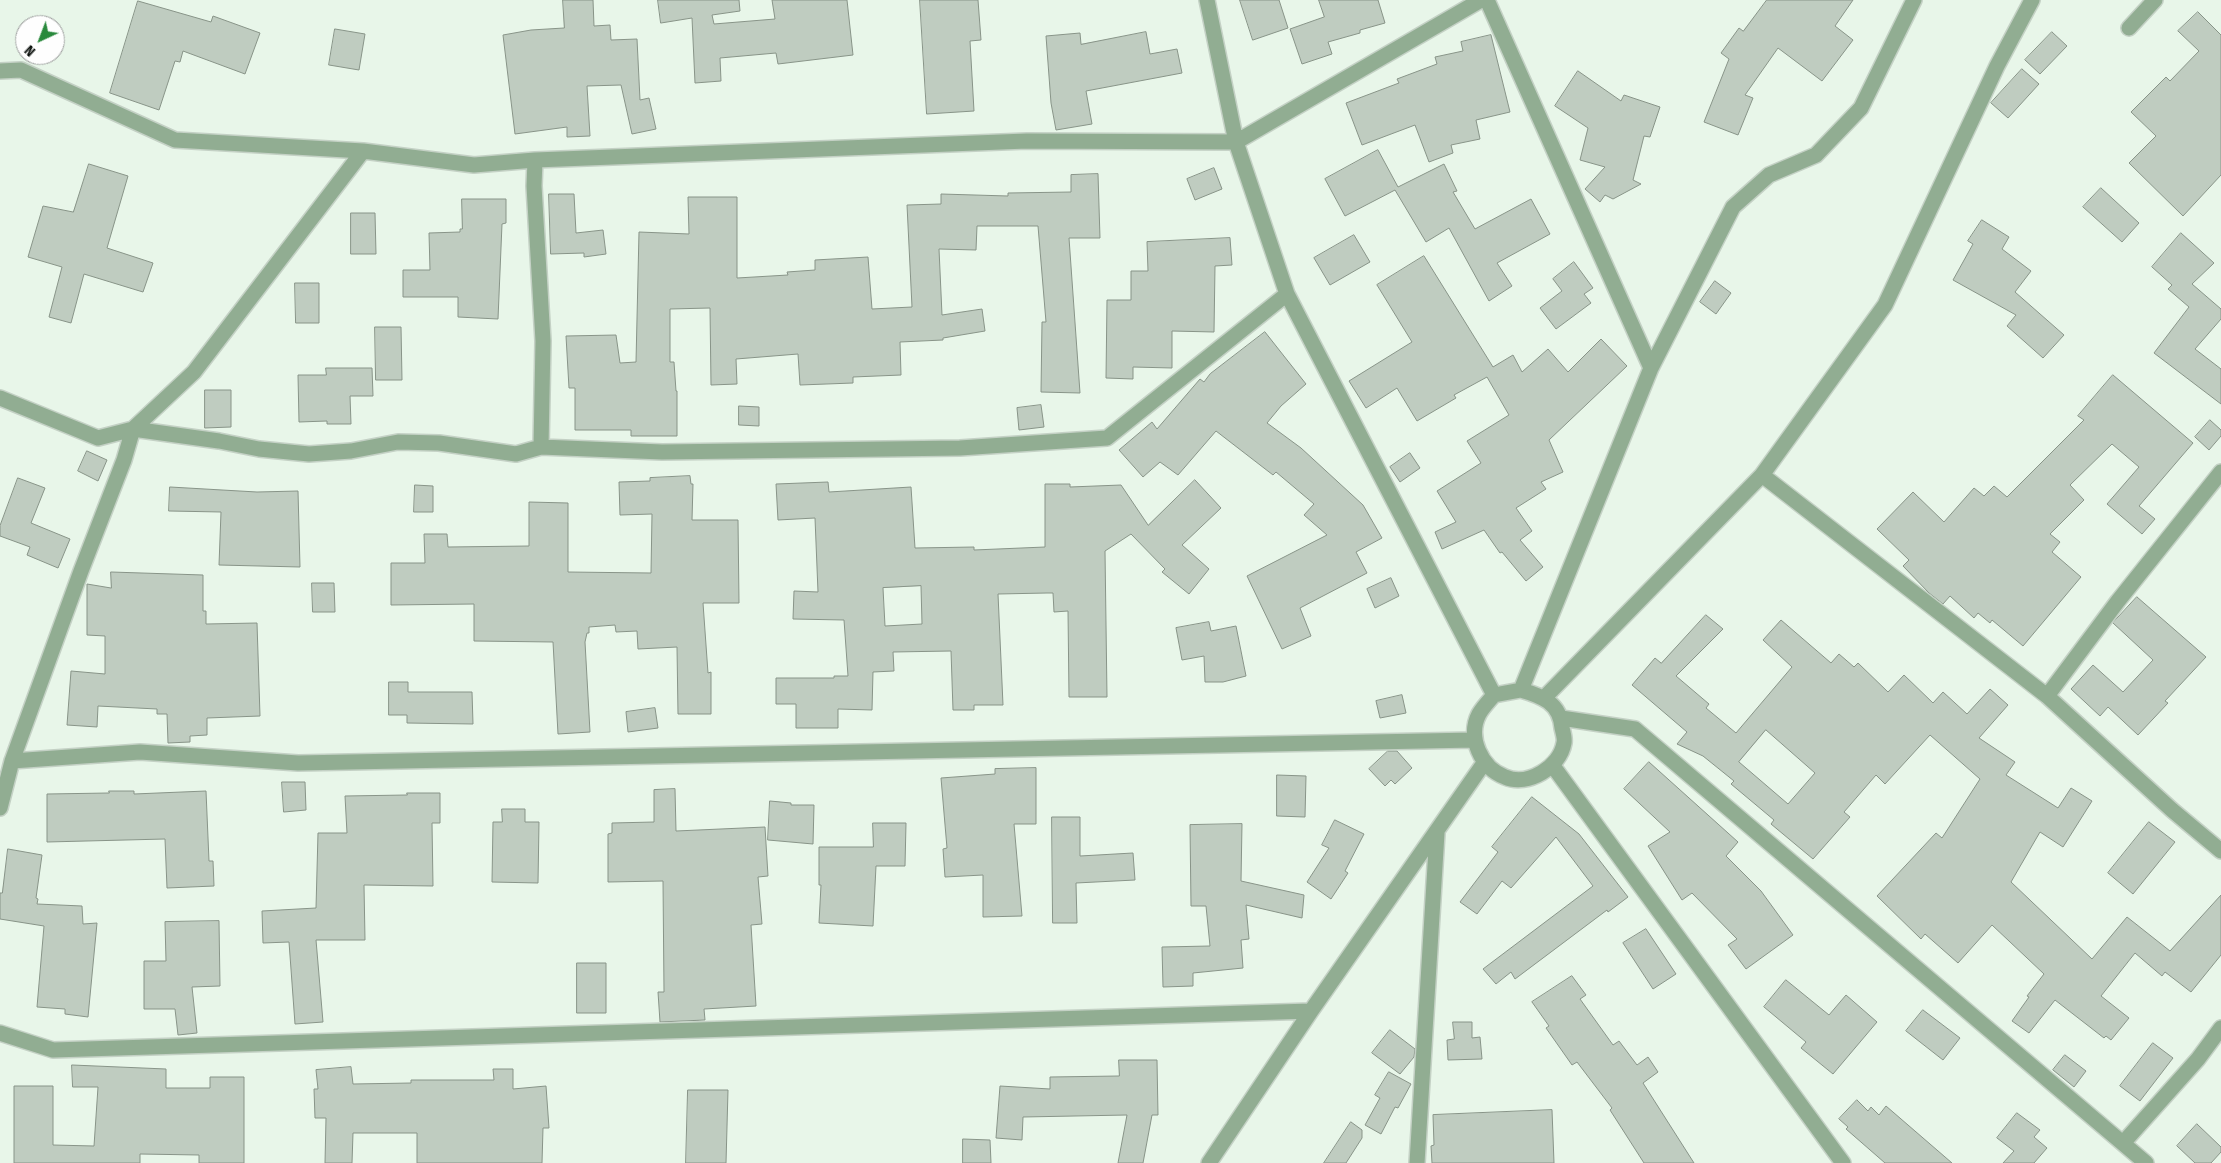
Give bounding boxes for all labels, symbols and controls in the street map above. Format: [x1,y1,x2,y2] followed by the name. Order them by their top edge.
[15,15,65,65] north arrow
[21,42,39,60] text: N

